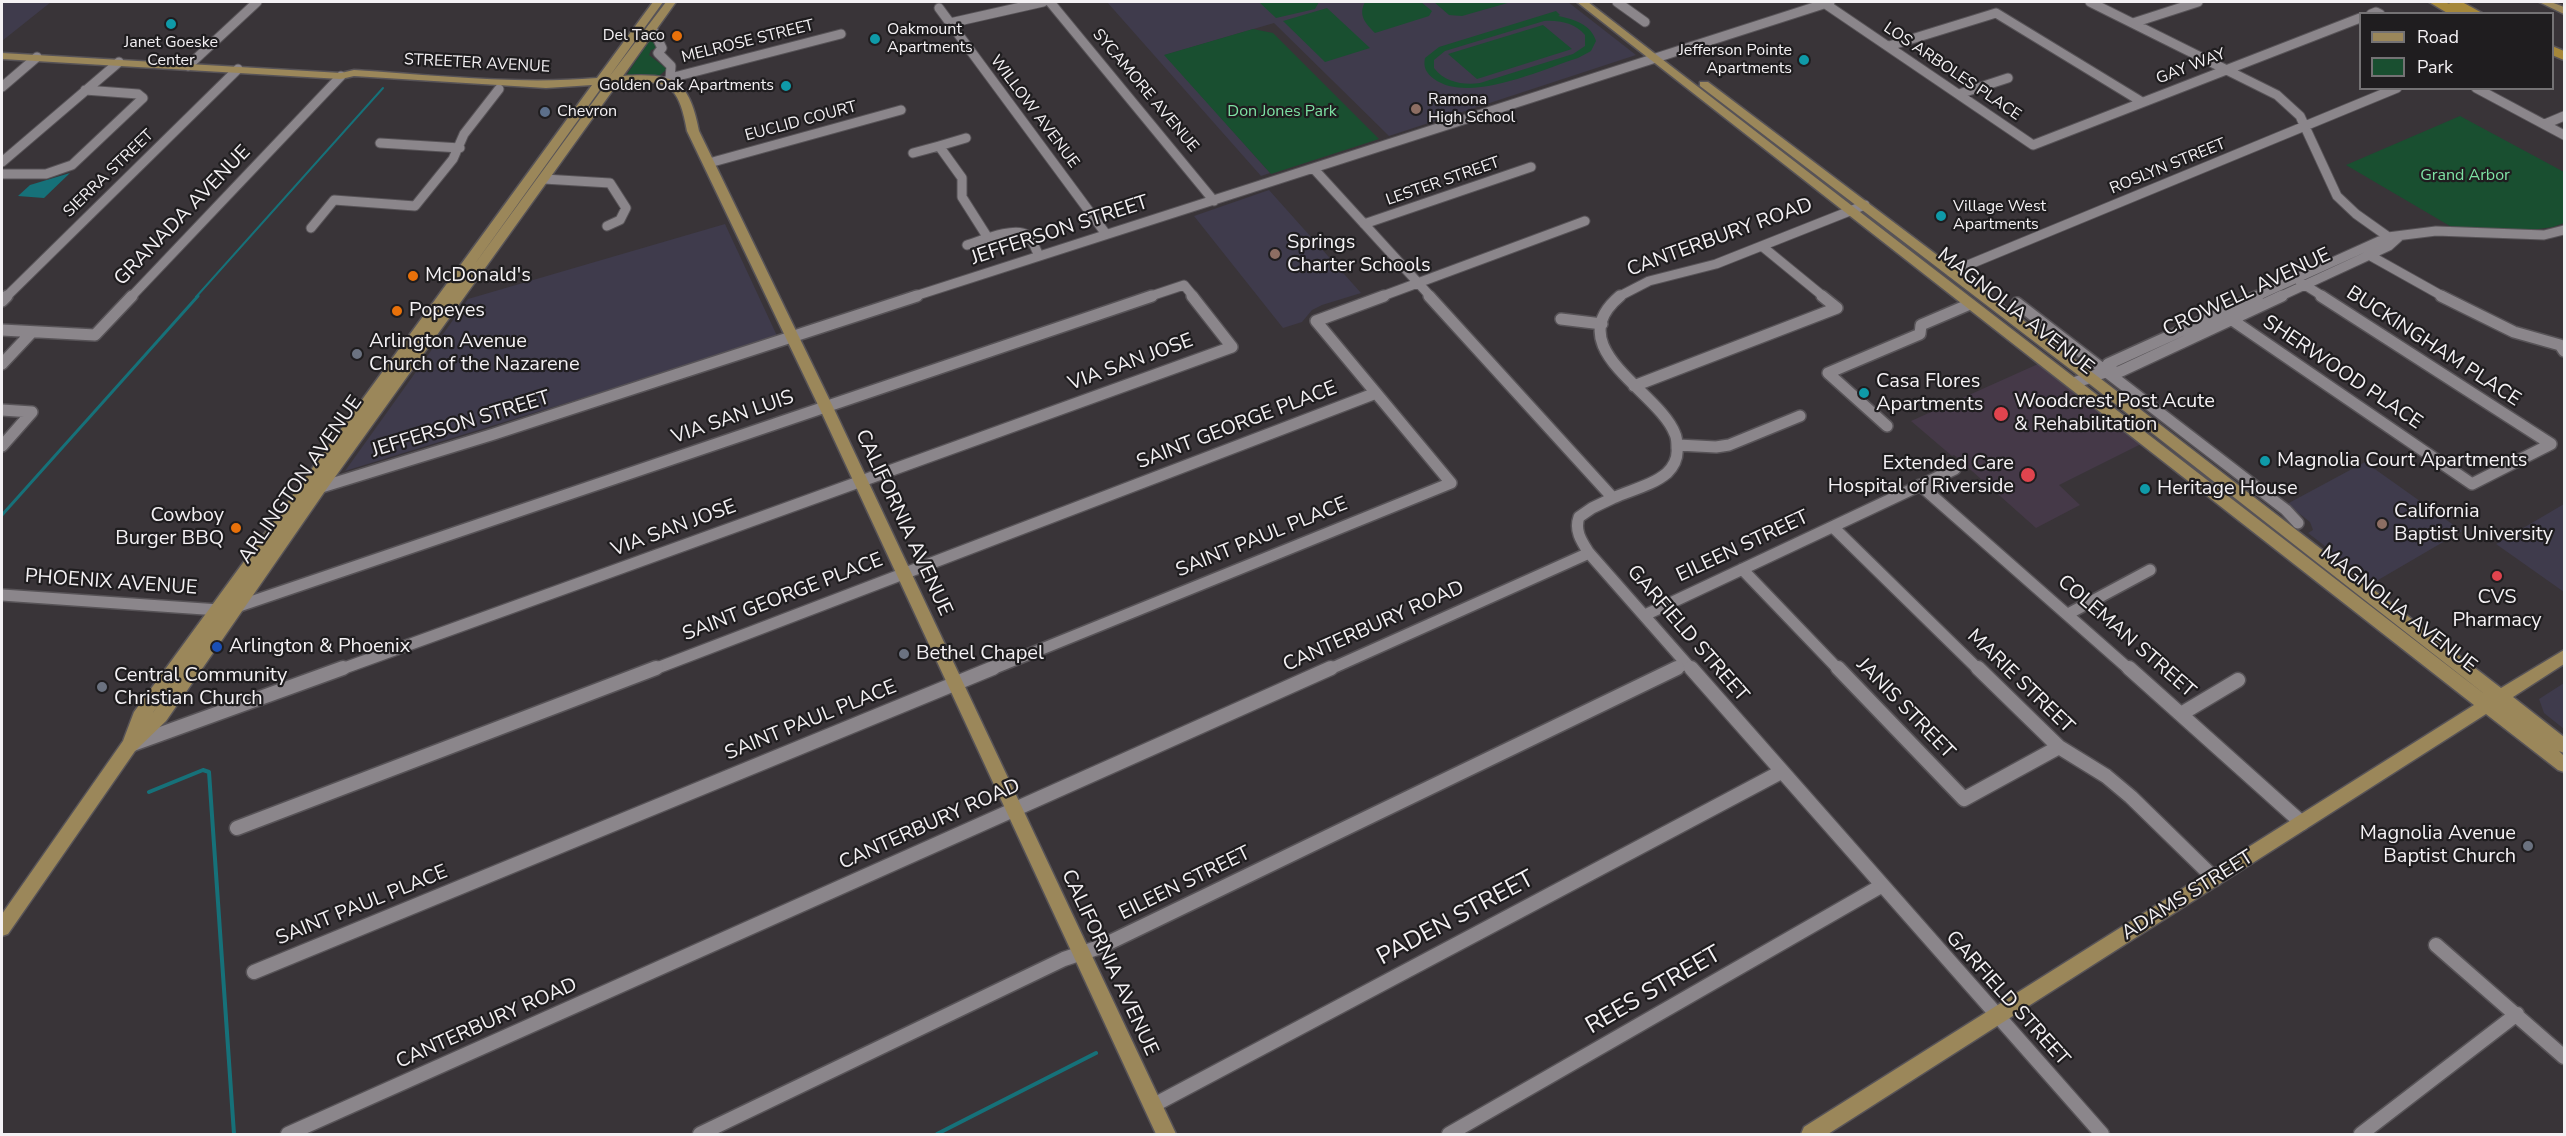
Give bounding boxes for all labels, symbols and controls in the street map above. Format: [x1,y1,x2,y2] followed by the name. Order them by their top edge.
[2359,12,2554,90] legend
[680,16,816,68] street label: MELROSE STREET
[164,17,178,31] marker: Janet Goeske Center
[1880,19,2024,125] street label: LOS ARBOLES PLACE
[887,20,973,58] place label: Oakmount Apartments
[2417,25,2459,49] text: Road
[603,26,665,46] place label: Del Taco
[1088,26,1202,156] street label: SYCAMORE AVENUE
[670,29,684,43] marker: Del Taco
[868,32,882,46] marker: Oakmount Apartments
[124,33,218,71] place label: Janet Goeske Center
[1679,41,1792,79] place label: Jefferson Pointe Apartments
[2154,45,2228,89] street label: GAY WAY
[404,51,550,77] street label: STREETER AVENUE
[985,52,1083,172] street label: WILLOW AVENUE
[1797,53,1811,67] marker: Jefferson Pointe Apartments
[2417,55,2453,79] text: Park
[599,76,774,96] place label: Golden Oak Apartments
[779,79,793,93] marker: Golden Oak Apartments
[1428,90,1515,128] place label: Ramona High School
[743,98,859,146] street label: EUCLID COURT
[557,102,617,122] place label: Chevron
[1227,102,1337,122] park label: Don Jones Park
[1409,102,1423,116] marker: Ramona High School
[538,105,552,119] marker: Chevron
[60,126,158,222] street label: SIERRA STREET
[2107,135,2229,199] street label: ROSLYN STREET
[110,141,256,291] street label: GRANADA AVENUE
[1383,154,1503,210] street label: LESTER STREET
[2420,166,2510,186] park label: Grand Arbor
[968,191,1152,271] street label: JEFFERSON STREET
[1624,193,1816,283] street label: CANTERBURY ROAD
[1953,197,2046,235] place label: Village West Apartments
[1934,209,1948,223] marker: Village West Apartments
[1287,231,1431,278] place label: Springs Charter Schools
[1932,244,2098,380] street label: MAGNOLIA AVENUE
[2159,244,2335,342] street label: CROWELL AVENUE
[1268,247,1282,261] marker: Springs Charter Schools
[425,264,531,288] place label: McDonald's
[406,269,420,283] marker: McDonald's
[2341,282,2525,412] street label: BUCKINGHAM PLACE
[409,299,485,323] place label: Popeyes
[390,304,404,318] marker: Popeyes
[2258,311,2426,435] street label: SHERWOOD PLACE
[1065,329,1197,397] street label: VIA SAN JOSE
[369,330,580,377] place label: Arlington Avenue Church of the Nazarene
[350,347,364,361] marker: Arlington Avenue Church of the Nazarene
[1876,370,1983,417] place label: Casa Flores Apartments
[1133,377,1341,475] street label: SAINT GEORGE PLACE
[369,386,553,464] street label: JEFFERSON STREET
[669,386,797,450] street label: VIA SAN LUIS
[1857,386,1871,400] marker: Casa Flores Apartments
[2014,390,2215,437] place label: Woodcrest Post Acute & Rehabilitation
[234,391,368,569] street label: ARLINGTON AVENUE
[1992,405,2010,423] marker: Woodcrest Post Acute & Rehabilitation
[849,426,957,620] street label: CALIFORNIA AVENUE
[2277,449,2527,473] place label: Magnolia Court Apartments
[1828,452,2014,499] place label: Extended Care Hospital of Riverside
[2258,454,2272,468] marker: Magnolia Court Apartments
[2019,466,2037,484] marker: Extended Care Hospital of Riverside
[2157,477,2298,501] place label: Heritage House
[2138,482,2152,496] marker: Heritage House
[1173,493,1351,583] street label: SAINT PAUL PLACE
[608,495,740,563] street label: VIA SAN JOSE
[2394,500,2553,547] place label: California Baptist University
[115,504,224,551] place label: Cowboy Burger BBQ
[1673,506,1813,588] street label: EILEEN STREET
[2375,517,2389,531] marker: California Baptist University
[229,521,243,535] marker: Cowboy Burger BBQ
[2315,542,2481,678] street label: MAGNOLIA AVENUE
[679,549,887,647] street label: SAINT GEORGE PLACE
[1621,561,1753,707] street label: GARFIELD STREET
[24,565,198,601] street label: PHOENIX AVENUE
[2490,569,2504,583] marker: CVS Pharmacy
[2052,571,2200,703] street label: COLEMAN STREET
[1280,576,1468,678] street label: CANTERBURY ROAD
[2452,586,2542,633] place label: CVS Pharmacy
[1961,625,2079,739] street label: MARIE STREET
[229,635,410,659] place label: Arlington & Phoenix
[210,640,224,654] marker: Arlington & Phoenix
[916,642,1044,666] place label: Bethel Chapel
[897,647,911,661] marker: Bethel Chapel
[1851,654,1959,764] street label: JANIS STREET
[114,664,287,711] place label: Central Community Christian Church
[722,676,900,766] street label: SAINT PAUL PLACE
[95,680,109,694] marker: Central Community Christian Church
[836,774,1024,876] street label: CANTERBURY ROAD
[2360,822,2516,869] place label: Magnolia Avenue Baptist Church
[2521,839,2535,853] marker: Magnolia Avenue Baptist Church
[1115,842,1255,926] street label: EILEEN STREET
[2118,846,2258,946] street label: ADAMS STREET
[273,861,451,951] street label: SAINT PAUL PLACE
[1055,866,1163,1060] street label: CALIFORNIA AVENUE
[1373,866,1539,972] street label: PADEN STREET
[1940,926,2074,1072] street label: GARFIELD STREET
[1581,941,1727,1041] street label: REES STREET
[393,973,581,1075] street label: CANTERBURY ROAD

